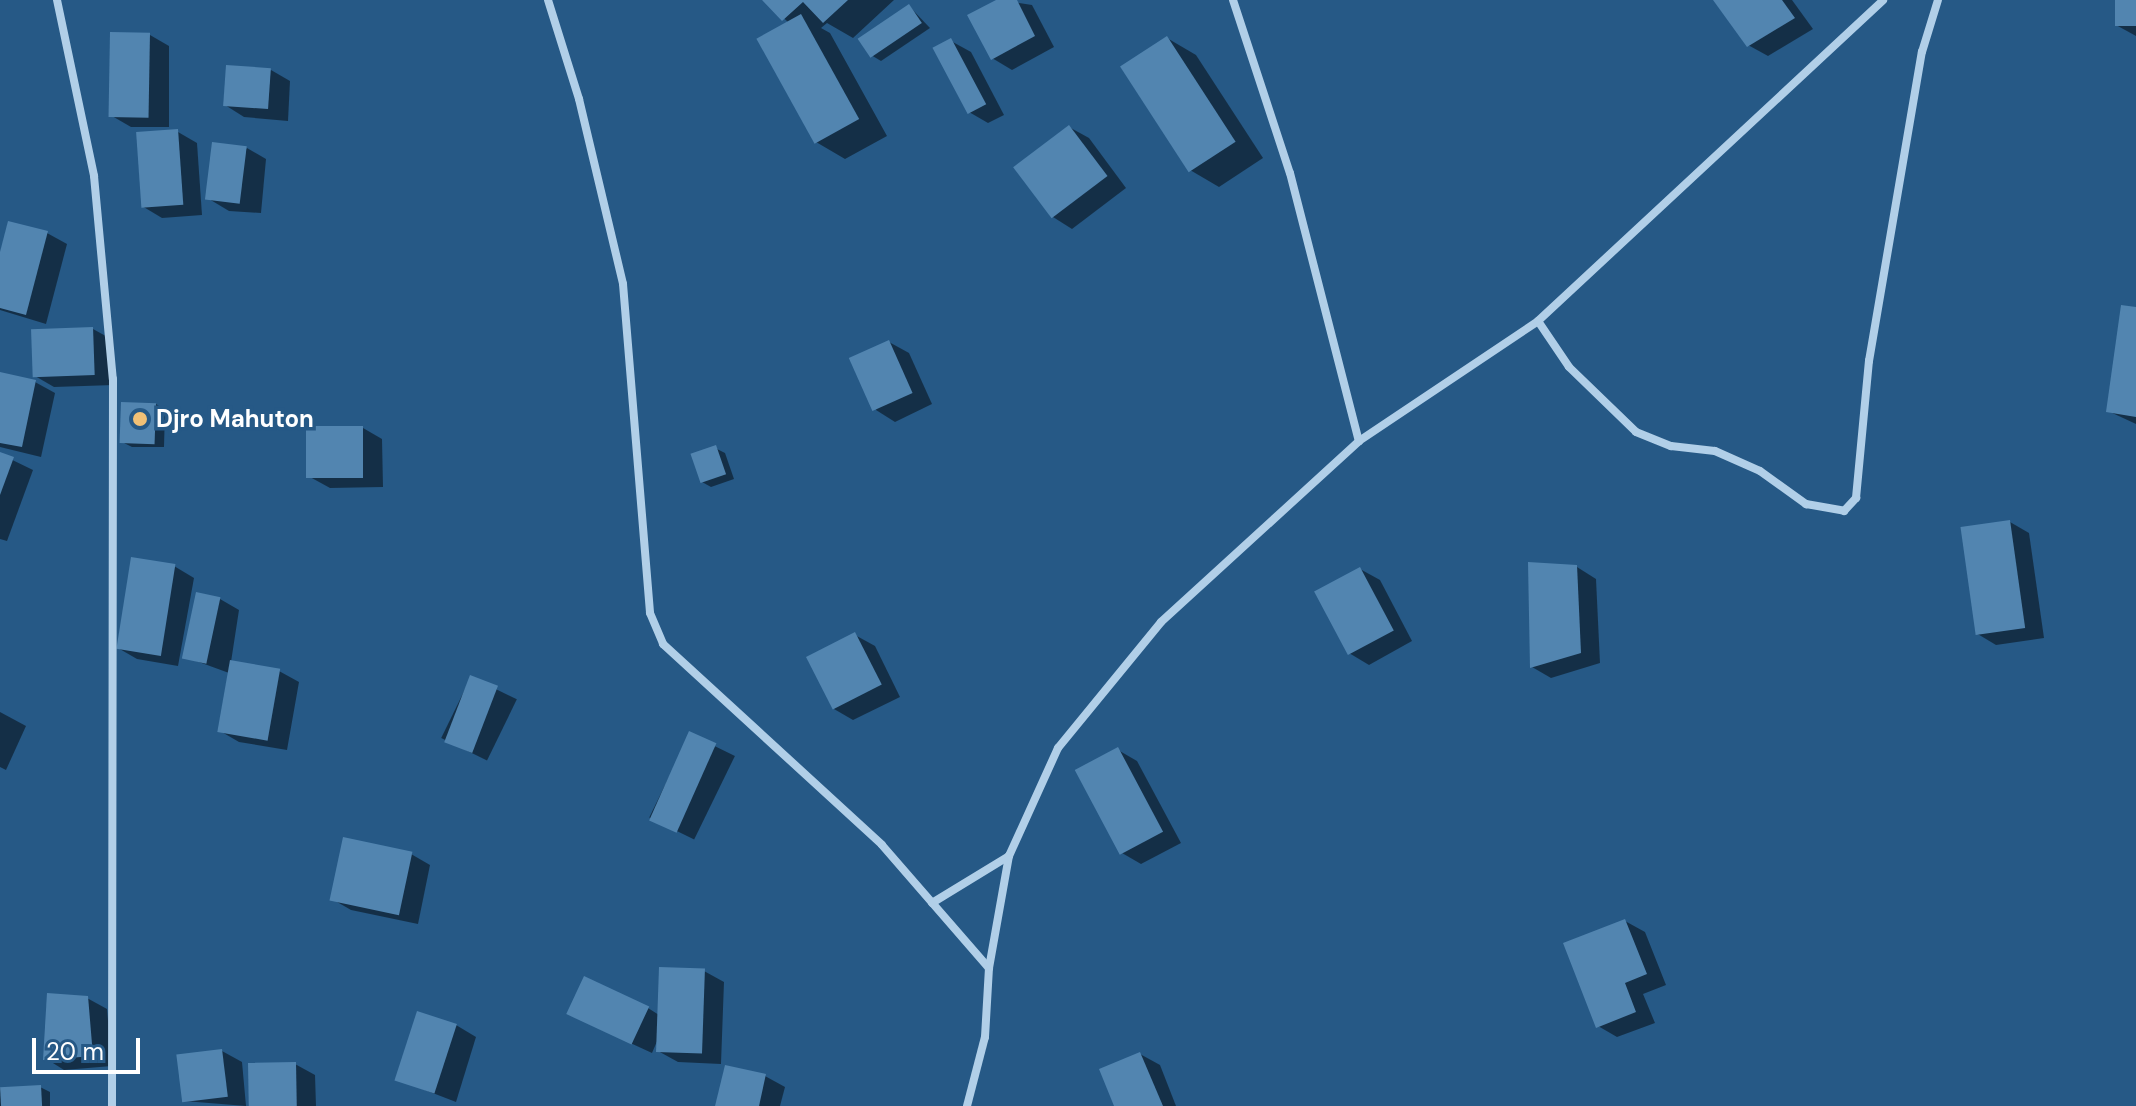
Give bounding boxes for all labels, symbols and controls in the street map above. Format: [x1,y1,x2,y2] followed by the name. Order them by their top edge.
[156,405,314,433] place label: Djro Mahuton
[131,410,149,428] marker: Djro Mahuton
[36,1022,144,1072] scale bar
[46,1036,104,1067] text: 20 m

